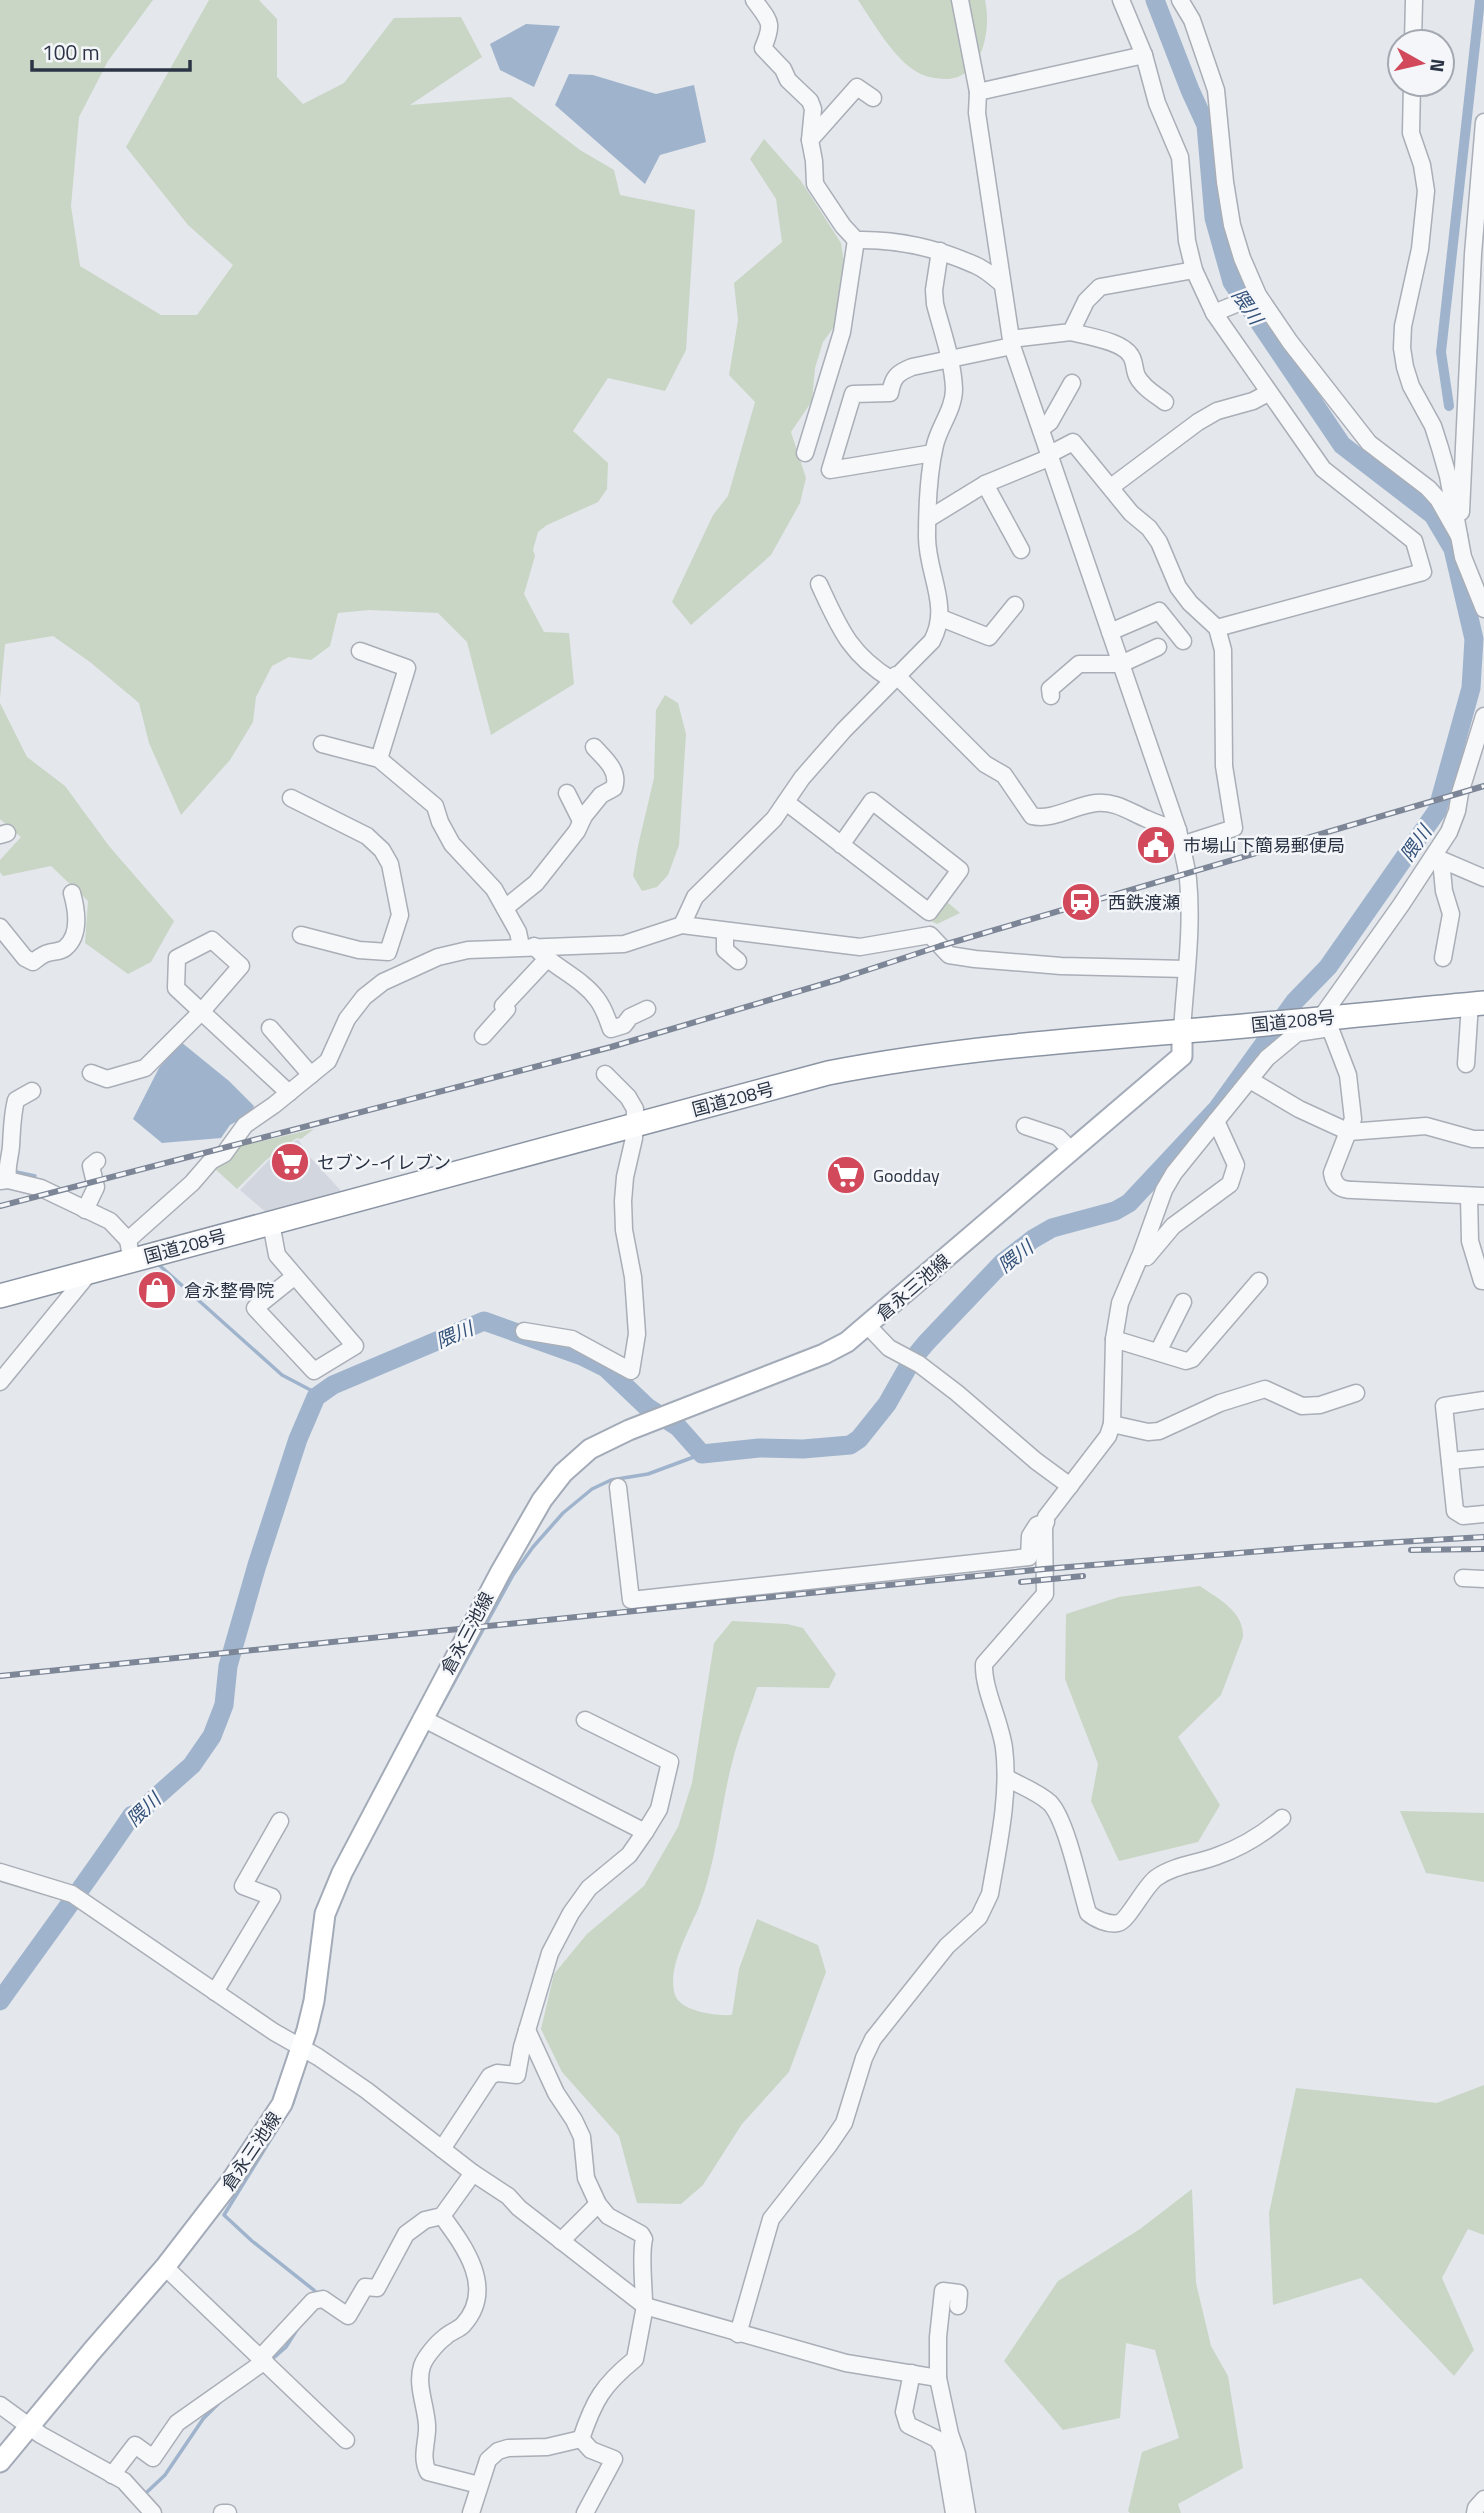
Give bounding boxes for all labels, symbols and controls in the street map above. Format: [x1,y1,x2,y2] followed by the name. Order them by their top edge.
[32,28,189,72] scale bar
[1386,28,1456,98] north arrow
[42,36,99,68] text: 100 m
[1423,57,1454,74] text: N
[1225,282,1272,332] water label: 隈川
[1392,817,1439,867] water label: 隈川
[1135,824,1177,866] public building icon: 市場山下簡易郵便局
[1183,832,1345,859] place label: 市場山下簡易郵便局
[1060,881,1102,923] station icon: 西鉄渡瀬
[1108,889,1180,916] place label: 西鉄渡瀬
[1250,1003,1336,1039] street label: 国道208号
[689,1075,777,1123] street label: 国道208号
[269,1141,311,1183] supermarket icon: セブン-イレブン
[317,1149,451,1176] place label: セブン-イレブン
[825,1154,867,1196] supermarket icon: Goodday
[873,1162,940,1189] place label: Goodday
[141,1222,229,1270] street label: 国道208号
[991,1232,1040,1279] water label: 隈川
[870,1247,956,1327] street label: 倉永三池線
[136,1269,178,1311] shop icon: 倉永整骨院
[184,1277,274,1304] place label: 倉永整骨院
[431,1312,479,1355] water label: 隈川
[434,1587,500,1679] street label: 倉永三池線
[119,1784,168,1833] water label: 隈川
[215,2106,287,2196] street label: 倉永三池線

